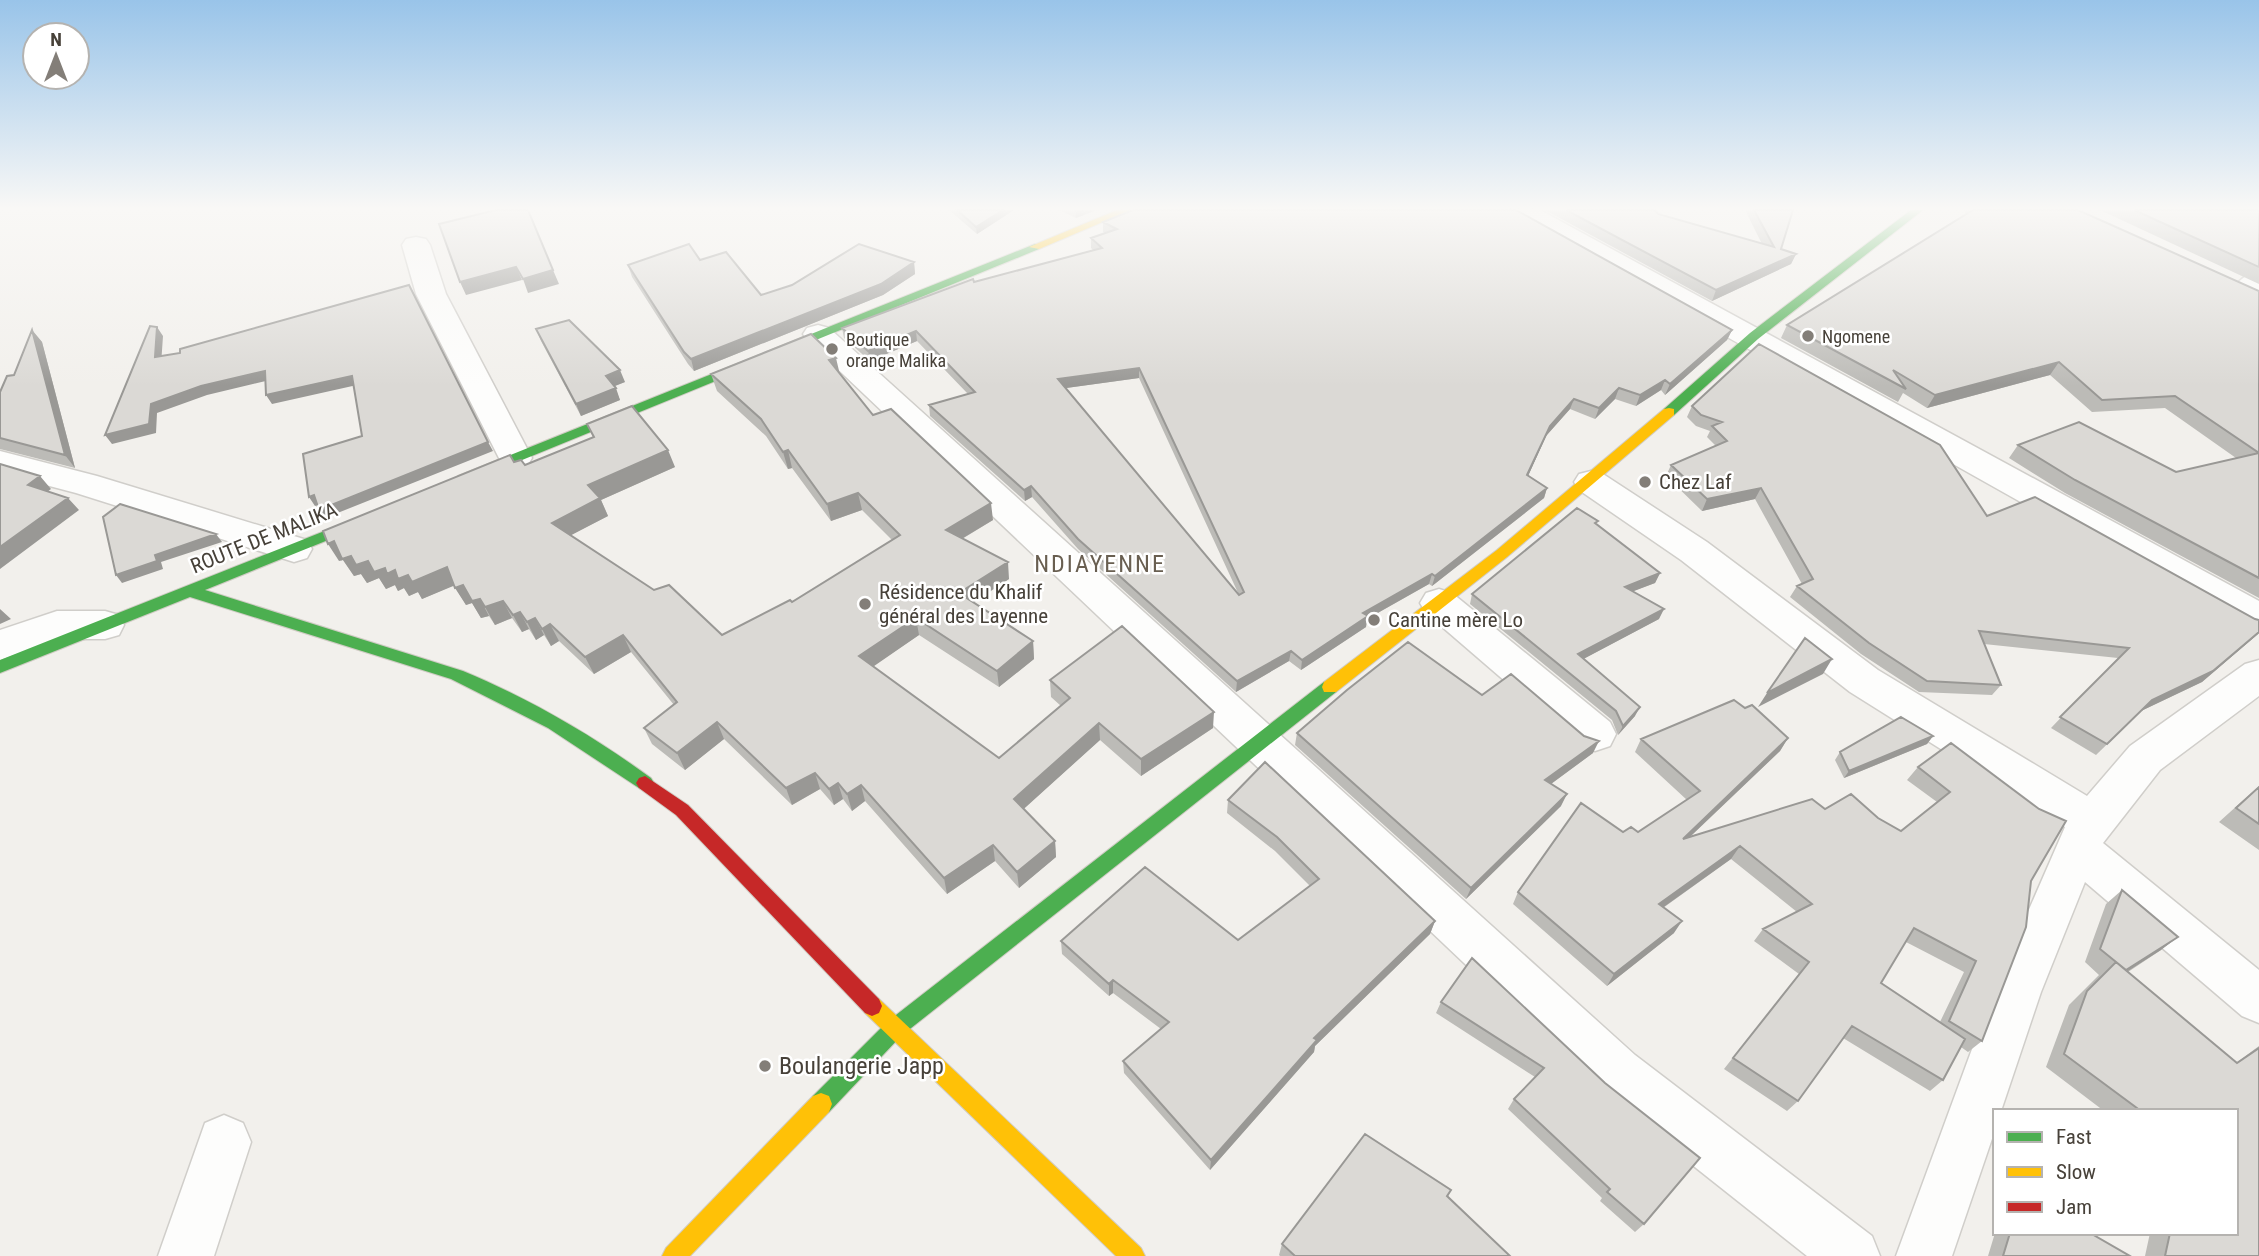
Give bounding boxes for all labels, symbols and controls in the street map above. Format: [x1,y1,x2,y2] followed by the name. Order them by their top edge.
[21,21,91,91] north arrow
[50,28,62,51] text: N
[1822,326,1890,347] place label: Ngomene
[1800,328,1816,344] marker: Ngomene
[846,329,946,371] place label: Boutique orange Malika
[824,341,840,357] marker: Boutique orange Malika
[1659,470,1732,494] place label: Chez Laf
[1637,474,1653,490] marker: Chez Laf
[187,498,341,578] street label: ROUTE DE MALIKA
[1034,550,1166,578] district label: NDIAYENNE
[879,580,1048,628] place label: Résidence du Khalif général des Layenne
[857,596,873,612] marker: Résidence du Khalif général des Layenne
[1388,608,1523,632] place label: Cantine mère Lo
[1366,612,1382,628] marker: Cantine mère Lo
[779,1052,944,1080] place label: Boulangerie Japp
[757,1058,773,1074] marker: Boulangerie Japp
[1993,1109,2238,1235] legend
[2056,1125,2092,1149] text: Fast
[2056,1160,2096,1184] text: Slow
[2056,1195,2092,1219] text: Jam

